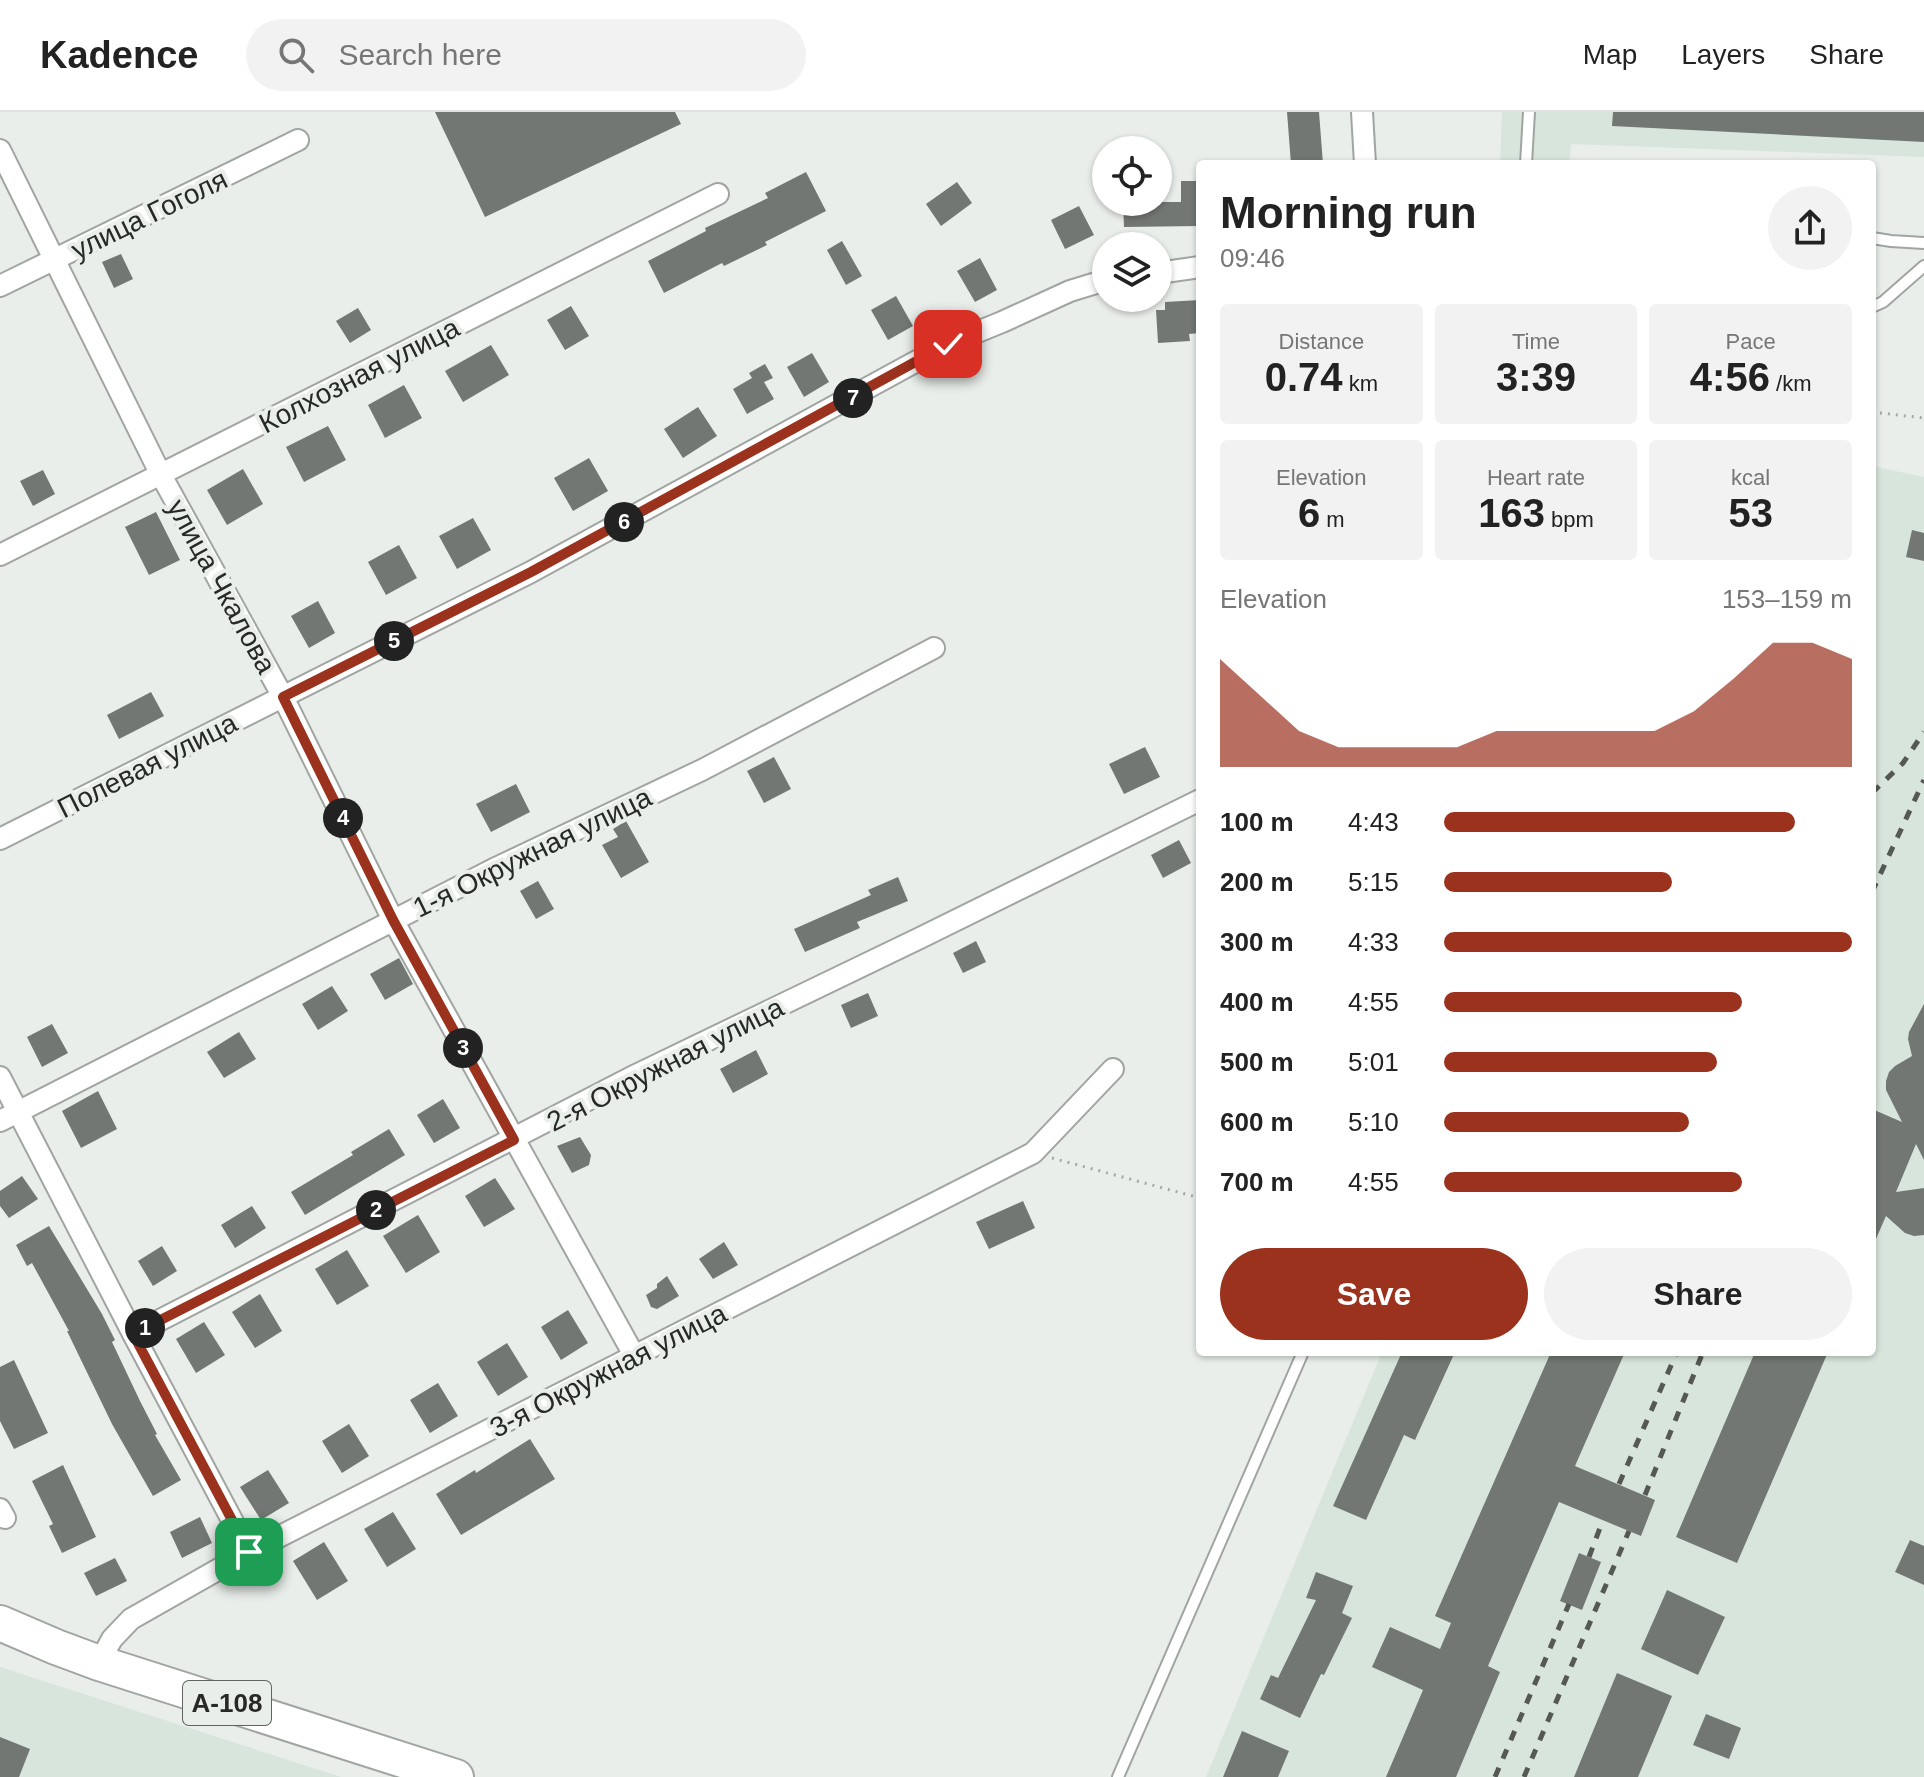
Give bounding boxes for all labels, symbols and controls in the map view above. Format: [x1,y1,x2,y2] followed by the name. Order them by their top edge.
[246,19,806,91] search box
[274,33,318,77] icon: search
[40,34,198,76] text: Kadence
[338,38,502,71] text: Search here
[1583,39,1637,70] text: Map
[1681,39,1765,70] text: Layers
[1809,39,1884,70] text: Share
[1092,136,1172,312] map controls
[1092,136,1172,216] button: locate
[66,163,232,266] street label: улица Гоголя
[1768,186,1852,270] button: share
[1220,188,1477,237] text: Morning run
[1092,232,1172,312] button: layers
[1220,243,1285,273] text: 09:46
[914,310,982,378] pin
[254,311,465,439] street label: Колхозная улица
[926,322,970,366] icon: check
[1279,329,1364,354] text: Distance
[1512,329,1560,354] text: Time
[1726,329,1776,354] text: Pace
[1265,355,1343,399] text: 0.74
[1496,355,1576,399] text: 3:39
[1690,355,1770,399] text: 4:56
[1343,371,1378,396] text: km
[1770,371,1811,396] text: /km
[833,378,873,418] pin: 7
[847,385,859,410] text: 7
[1276,465,1367,490] text: Elevation
[1487,465,1585,490] text: Heart rate
[1731,465,1770,490] text: kcal
[1298,491,1320,535] text: 6
[1478,491,1545,535] text: 163
[1728,491,1773,535] text: 53
[161,494,282,679] street label: улица Чкалова
[604,502,644,542] pin: 6
[1320,507,1345,532] text: m
[1545,507,1594,532] text: bpm
[618,509,630,534] text: 6
[1220,584,1327,614] text: Elevation
[1722,584,1852,614] text: 153–159 m
[374,621,414,661] pin: 5
[388,628,400,653] text: 5
[52,707,242,824] street label: Полевая улица
[408,781,657,924] street label: 1-я Окружная улица
[323,798,363,838] pin: 4
[337,805,349,830] text: 4
[1220,807,1294,837] text: 100 m
[1348,807,1399,837] text: 4:43
[1220,867,1294,897] text: 200 m
[1348,867,1399,897] text: 5:15
[1220,927,1294,957] text: 300 m
[1348,927,1399,957] text: 4:33
[1220,987,1294,1017] text: 400 m
[1348,987,1399,1017] text: 4:55
[542,991,789,1138] street label: 2-я Окружная улица
[443,1028,483,1068] pin: 3
[457,1035,469,1060] text: 3
[1220,1047,1294,1077] text: 500 m
[1348,1047,1399,1077] text: 5:01
[1220,1107,1294,1137] text: 600 m
[1348,1107,1399,1137] text: 5:10
[1220,1167,1294,1197] text: 700 m
[1348,1167,1399,1197] text: 4:55
[356,1190,396,1230] pin: 2
[370,1197,382,1222] text: 2
[1220,1248,1528,1340] button: Save
[1544,1248,1852,1340] button: Share
[485,1297,732,1444] street label: 3-я Окружная улица
[125,1308,165,1348] pin: 1
[139,1315,151,1340] text: 1
[215,1518,283,1586] pin
[227,1530,271,1574] icon: arrive
[183,1681,271,1725] road number: А-108

